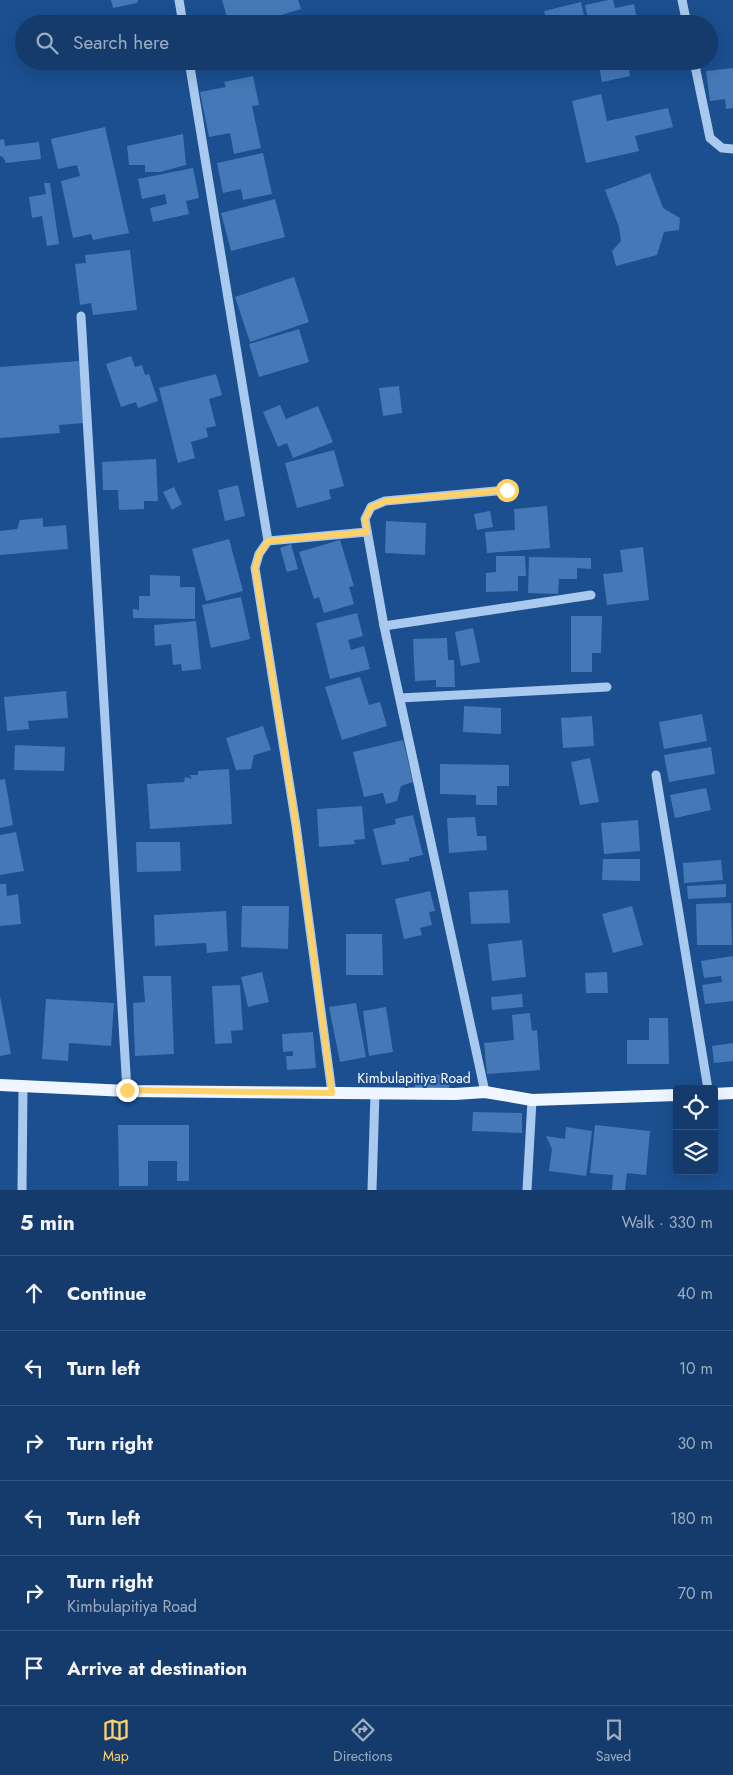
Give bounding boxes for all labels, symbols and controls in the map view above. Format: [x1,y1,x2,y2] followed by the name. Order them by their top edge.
[15,15,718,70] search box
[33,29,61,57] icon: search
[73,29,169,56] text: Search here
[496,479,519,502] route start
[357,1068,471,1088] street label: Kimbulapitiya Road
[116,1079,139,1102] route end
[673,1085,718,1175] map controls
[673,1085,718,1130] button: locate
[673,1130,718,1175] button: layers
[20,1208,75,1238] text: 5 min
[622,1211,713,1234] text: Walk · 330 m
[20,1279,48,1307] icon: ahead
[67,1280,146,1307] text: Continue
[677,1282,713,1305] text: 40 m
[20,1354,48,1382] icon: left
[67,1355,140,1382] text: Turn left
[679,1357,713,1380] text: 10 m
[20,1429,48,1457] icon: right
[67,1430,153,1457] text: Turn right
[677,1432,713,1455] text: 30 m
[20,1504,48,1532] icon: left
[67,1505,140,1532] text: Turn left
[670,1507,713,1530] text: 180 m
[67,1568,153,1595] text: Turn right
[20,1579,48,1607] icon: right
[678,1582,713,1605] text: 70 m
[67,1595,197,1618] text: Kimbulapitiya Road
[20,1654,48,1682] icon: arrive
[67,1655,247,1682] text: Arrive at destination
[102,1716,130,1766] tab: Map
[333,1716,392,1766] tab: Directions
[596,1716,631,1766] tab: Saved

